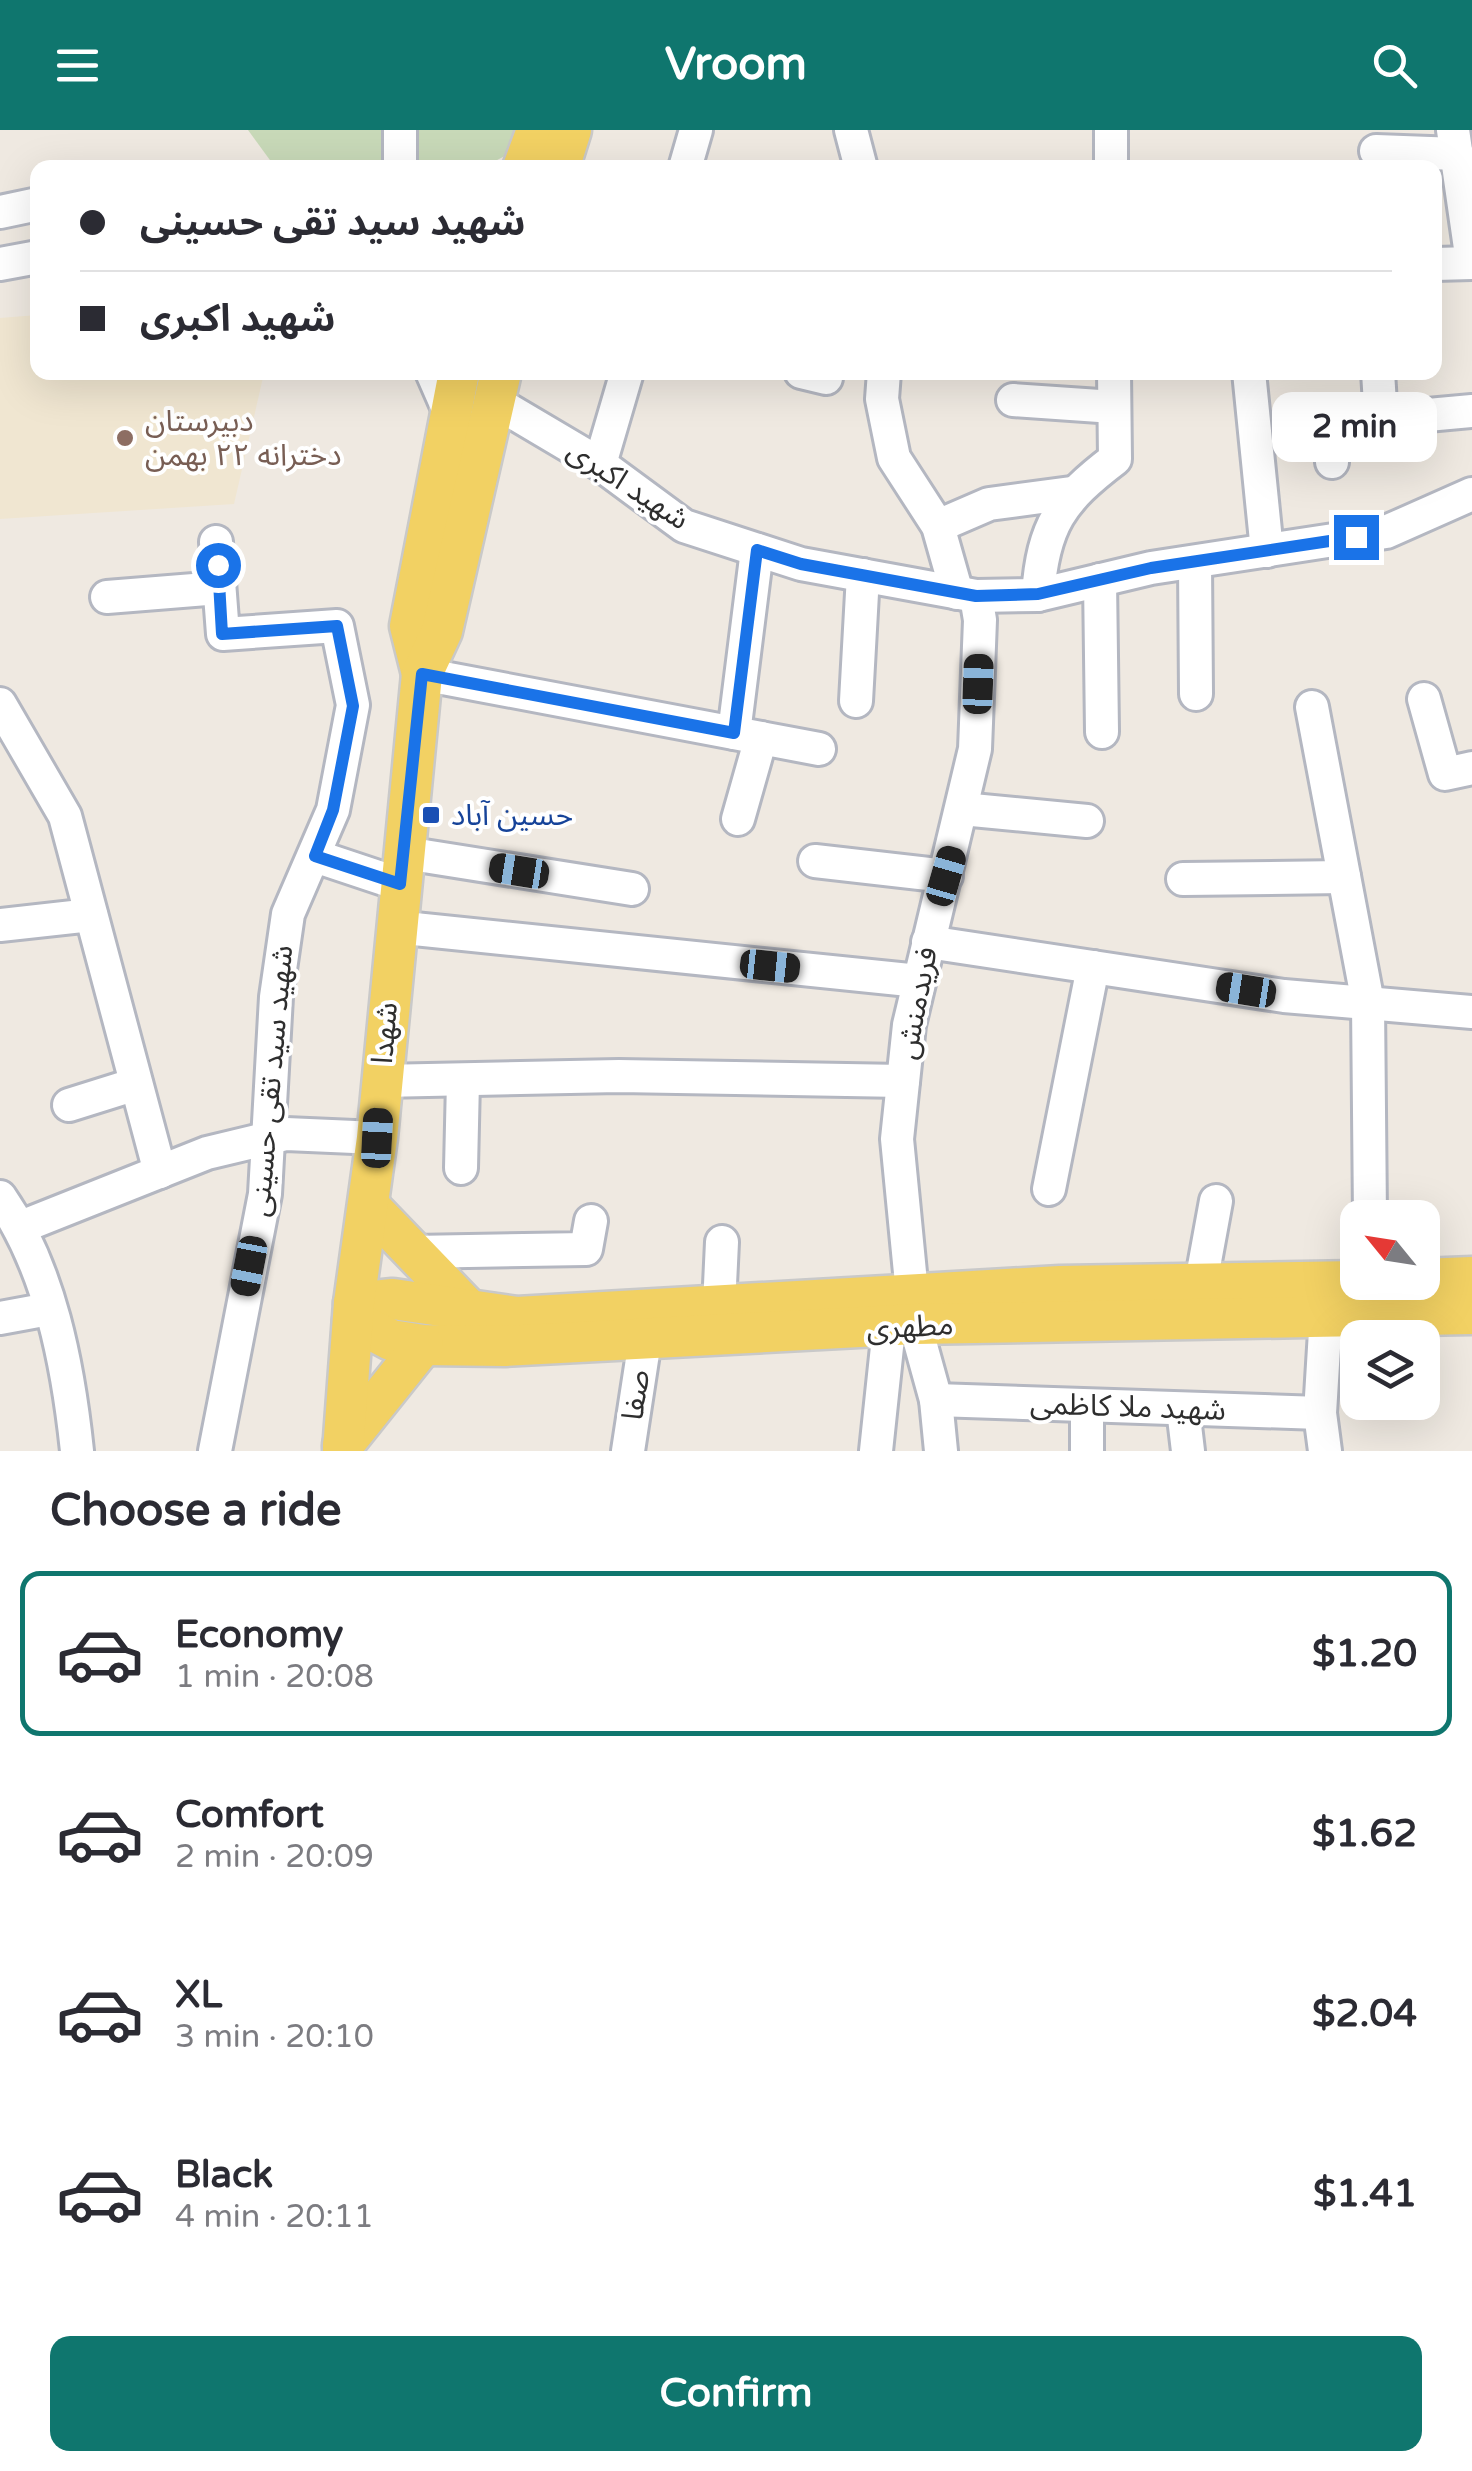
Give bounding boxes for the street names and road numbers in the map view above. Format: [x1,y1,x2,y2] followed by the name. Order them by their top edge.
[560,432,696,538] street label: شهید اکبری
[241,944,301,1218] street label: شهید سید تقی حسینی
[888,944,946,1062] street label: فریدمنش
[364,1001,406,1065] street label: شهدا
[866,1306,954,1348] street label: مطهری
[614,1367,658,1423] street label: صفا
[1029,1385,1227,1429] street label: شهید ملا کاظمی

